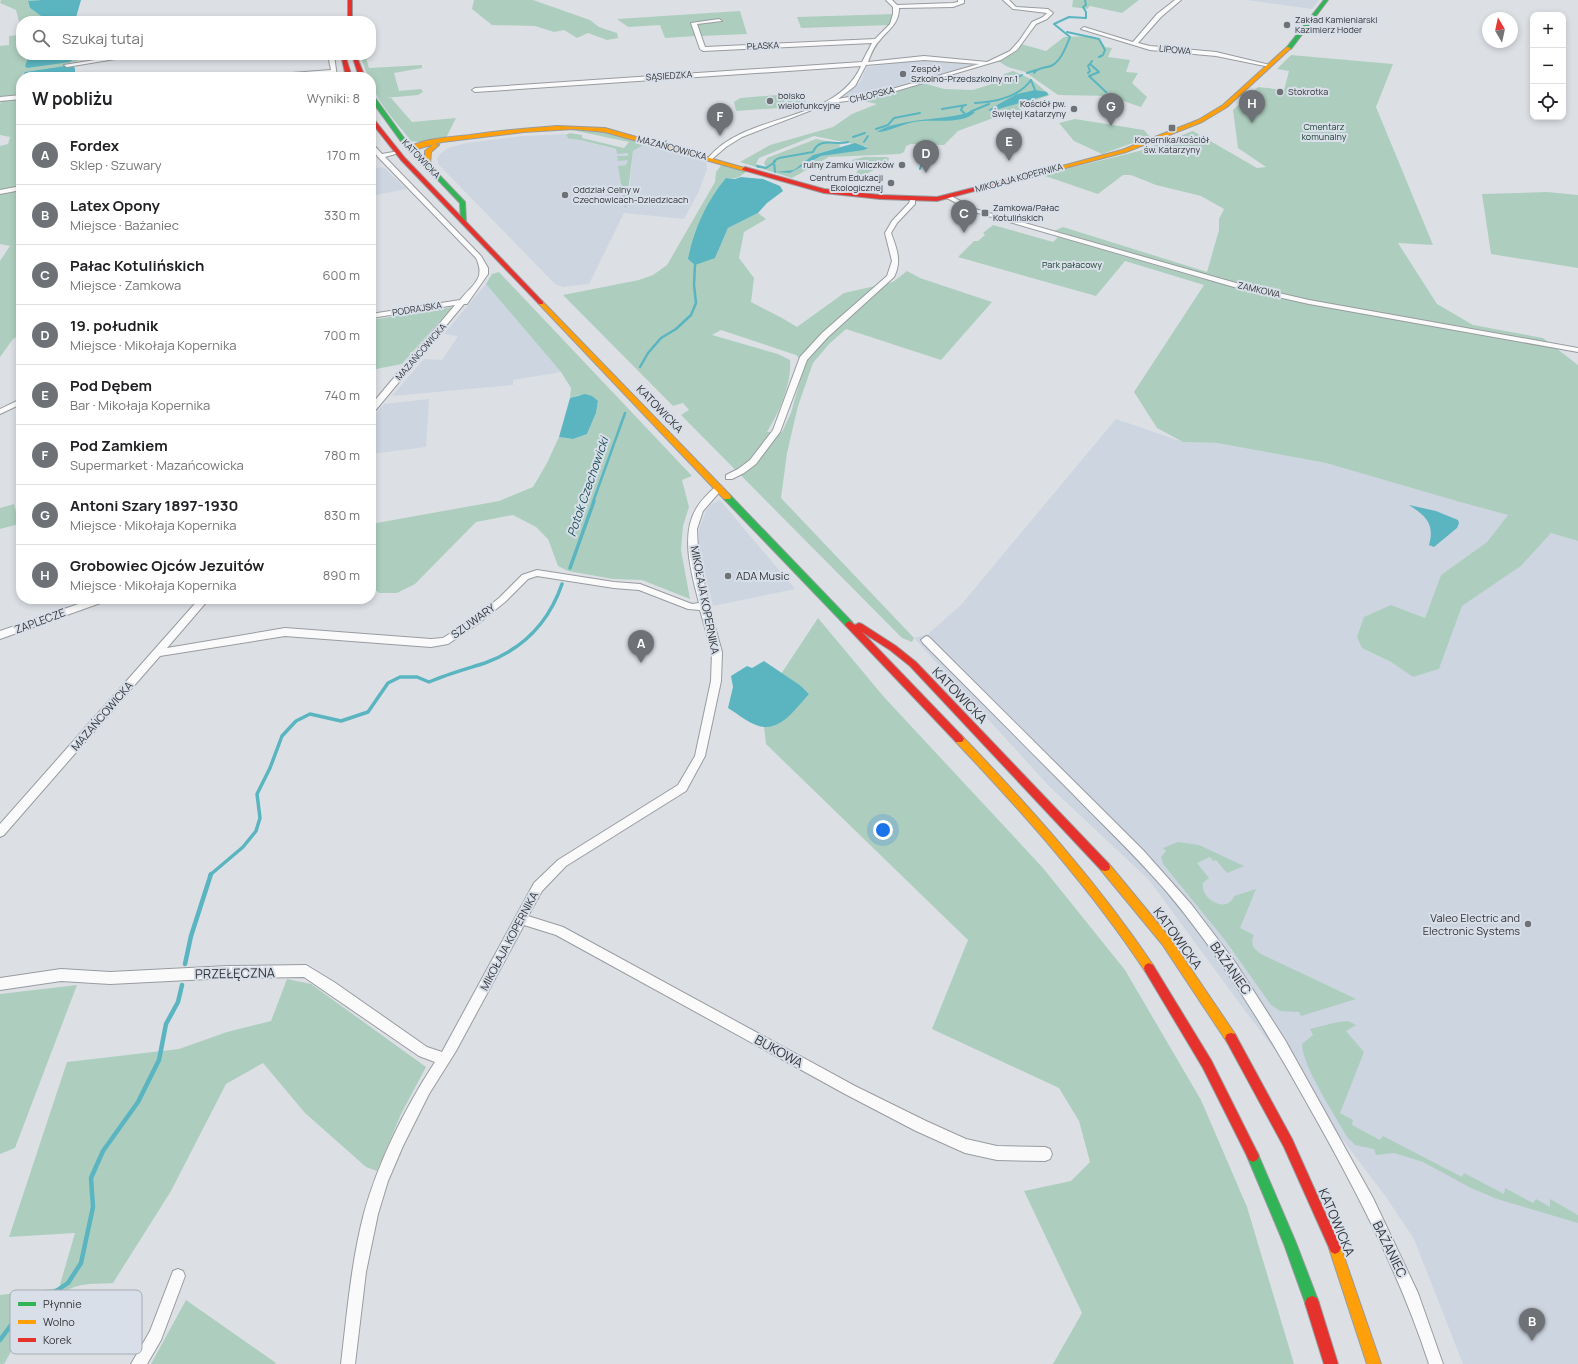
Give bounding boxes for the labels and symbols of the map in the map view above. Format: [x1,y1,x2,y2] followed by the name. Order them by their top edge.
[1482,12,1518,48] north arrow
[1295,13,1377,36] place label: Zakład Kamieniarski Kazimierz Hoder
[1282,20,1292,30] marker: Zakład Kamieniarski Kazimierz Hoder
[747,38,780,53] street label: PŁASKA
[1159,42,1192,57] street label: LIPOWA
[911,62,1018,85] place label: Zespół Szkolno-Przedszkolny nr 1
[645,67,693,84] street label: SĄSIEDZKA
[898,69,908,79] marker: Zespół Szkolno-Przedszkolny nr 1
[848,83,896,106] street label: CHŁOPSKA
[1288,85,1328,98] place label: Stokrotka
[1275,87,1285,97] marker: Stokrotka
[778,89,840,112] place label: boisko wielofunkcyjne
[1239,90,1265,123] pin: H
[1098,93,1124,126] pin: G
[765,96,775,106] marker: boisko wielofunkcyjne
[992,97,1066,120] place label: Kościół pw. Świętej Katarzyny
[707,103,733,136] pin: F
[1069,104,1079,114] marker: Kościół pw. Świętej Katarzyny
[1301,120,1347,143] park label: Cmentarz komunalny
[1167,123,1177,133] marker: Kopernika/kościół św. Katarzyny
[996,128,1022,161] pin: E
[636,132,709,163] street label: MAZAŃCOWICKA
[1135,133,1210,156] place label: Kopernika/kościół św. Katarzyny
[399,136,444,181] street label: KATOWICKA
[913,140,939,173] pin: D
[803,158,894,171] place label: ruiny Zamku Wilczków
[974,159,1064,195] street label: MIKOŁAJA KOPERNIKA
[897,160,907,170] marker: ruiny Zamku Wilczków
[810,171,883,194] place label: Centrum Edukacji Ekologicznej
[886,178,896,188] marker: Centrum Edukacji Ekologicznej
[573,183,688,206] place label: Oddział Celny w Czechowicach-Dziedzicach
[560,190,570,200] marker: Oddział Celny w Czechowicach-Dziedzicach
[951,200,977,233] pin: C
[993,201,1059,224] place label: Zamkowa/Pałac Kotulińskich
[980,208,990,218] marker: Zamkowa/Pałac Kotulińskich
[1042,258,1102,271] park label: Park pałacowy
[1236,278,1282,301] street label: ZAMKOWA
[391,298,443,319] street label: PODRAJSKA
[392,320,449,383] street label: MAZAŃCOWICKA
[634,381,687,436] street label: KATOWICKA
[563,433,613,539] water label: Potok Czechowicki
[688,544,723,655] street label: MIKOŁAJA KOPERNIKA
[736,568,790,583] place label: ADA Music
[723,571,733,581] marker: ADA Music
[448,599,498,642] street label: SZUWARY
[12,604,67,637] street label: ZAPLECZE
[628,630,654,663] pin: A
[928,663,992,727] street label: KATOWICKA
[67,678,136,753] street label: MAZAŃCOWICKA
[873,820,893,840] your location
[476,889,541,993] street label: MIKOŁAJA KOPERNIKA
[1149,903,1207,973] street label: KATOWICKA
[1423,910,1520,938] place label: Valeo Electric and Electronic Systems
[1523,919,1533,929] marker: Valeo Electric and Electronic Systems
[1206,938,1256,998] street label: BAŻANIEC
[195,963,275,983] street label: PRZEŁĘCZNA
[752,1030,806,1072] street label: BUKOWA
[1315,1185,1359,1259] street label: KATOWICKA
[1369,1218,1411,1280] street label: BAŻANIEC
[10,1290,142,1354] legend
[43,1296,82,1311] text: Płynnie
[1519,1308,1545,1341] pin: B
[43,1314,75,1329] text: Wolno
[43,1332,72,1347] text: Korek

